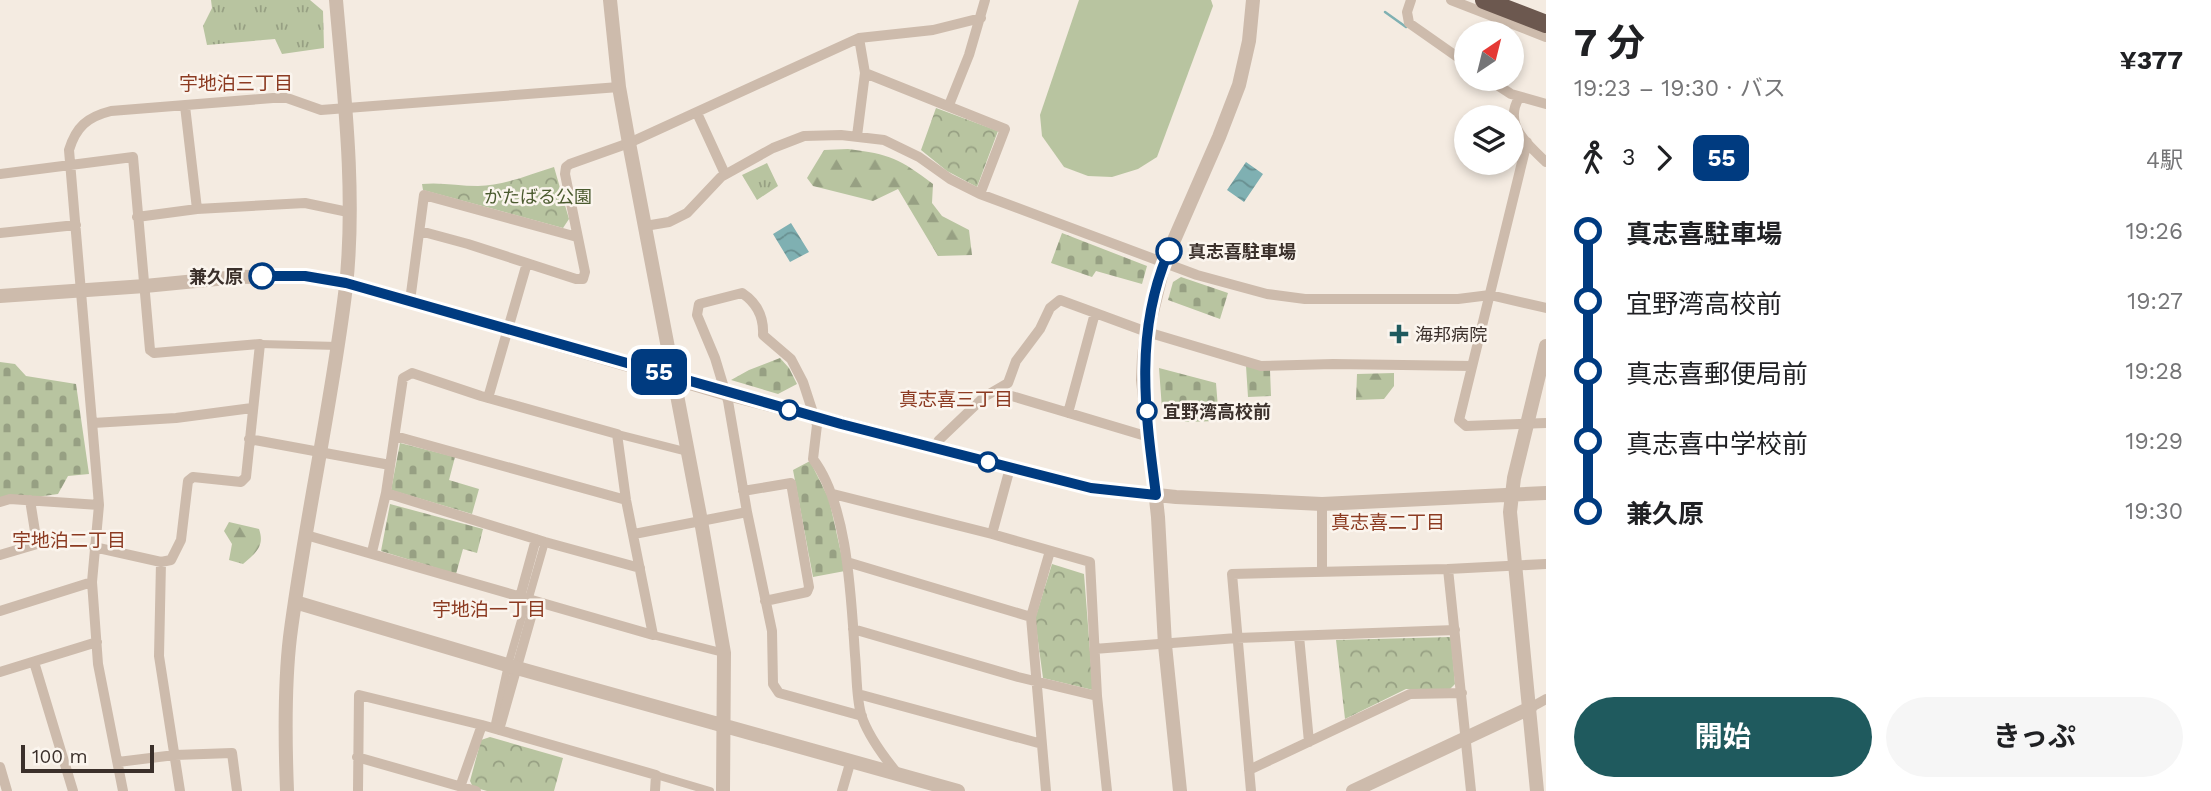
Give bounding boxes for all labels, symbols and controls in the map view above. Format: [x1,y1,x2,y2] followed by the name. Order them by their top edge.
[1454,21,1524,91] north arrow
[1454,21,1524,175] map controls
[1574,21,1645,65] text: 7 分
[2119,45,2183,75] text: ¥377
[179,72,293,95] district label: 宇地泊三丁目
[1574,75,1786,102] text: 19:23 – 19:30 · バス
[1454,105,1524,175] button: layers
[1574,139,1612,177] icon: walk
[1645,139,1683,177] icon: forward
[1622,144,1635,171] text: 3
[1707,144,1735,172] text: 55
[2146,147,2183,174] text: 4駅
[484,186,592,207] park label: かたばる公園
[2126,218,2183,245] text: 19:26
[1626,219,1782,249] text: 真志喜駐車場
[1156,238,1182,264] marker: 真志喜駐車場
[1188,241,1296,262] place label: 真志喜駐車場
[249,263,275,289] marker: 兼久原
[189,266,243,287] place label: 兼久原
[2127,288,2183,315] text: 19:27
[1626,289,1782,319] text: 宜野湾高校前
[1389,324,1409,344] marker: 海邦病院
[1415,324,1487,345] place label: 海邦病院
[628,349,690,395] line badge: 55
[645,358,673,386] text: 55
[2125,358,2183,385] text: 19:28
[1626,359,1808,389] text: 真志喜郵便局前
[899,388,1013,411] district label: 真志喜三丁目
[779,400,799,420] unlabelled marker
[1137,401,1157,421] marker: 宜野湾高校前
[1163,401,1271,422] place label: 宜野湾高校前
[2125,428,2183,455] text: 19:29
[1626,429,1808,459] text: 真志喜中学校前
[978,452,998,472] unlabelled marker
[2125,498,2183,525] text: 19:30
[1626,499,1704,529] text: 兼久原
[1331,511,1445,534] district label: 真志喜二丁目
[12,529,126,552] district label: 宇地泊二丁目
[432,598,546,621] district label: 宇地泊一丁目
[1574,697,1872,777] button: 開始
[1886,697,2183,777] button: きっぷ
[21,742,154,774] scale bar
[32,745,88,768] text: 100 m

